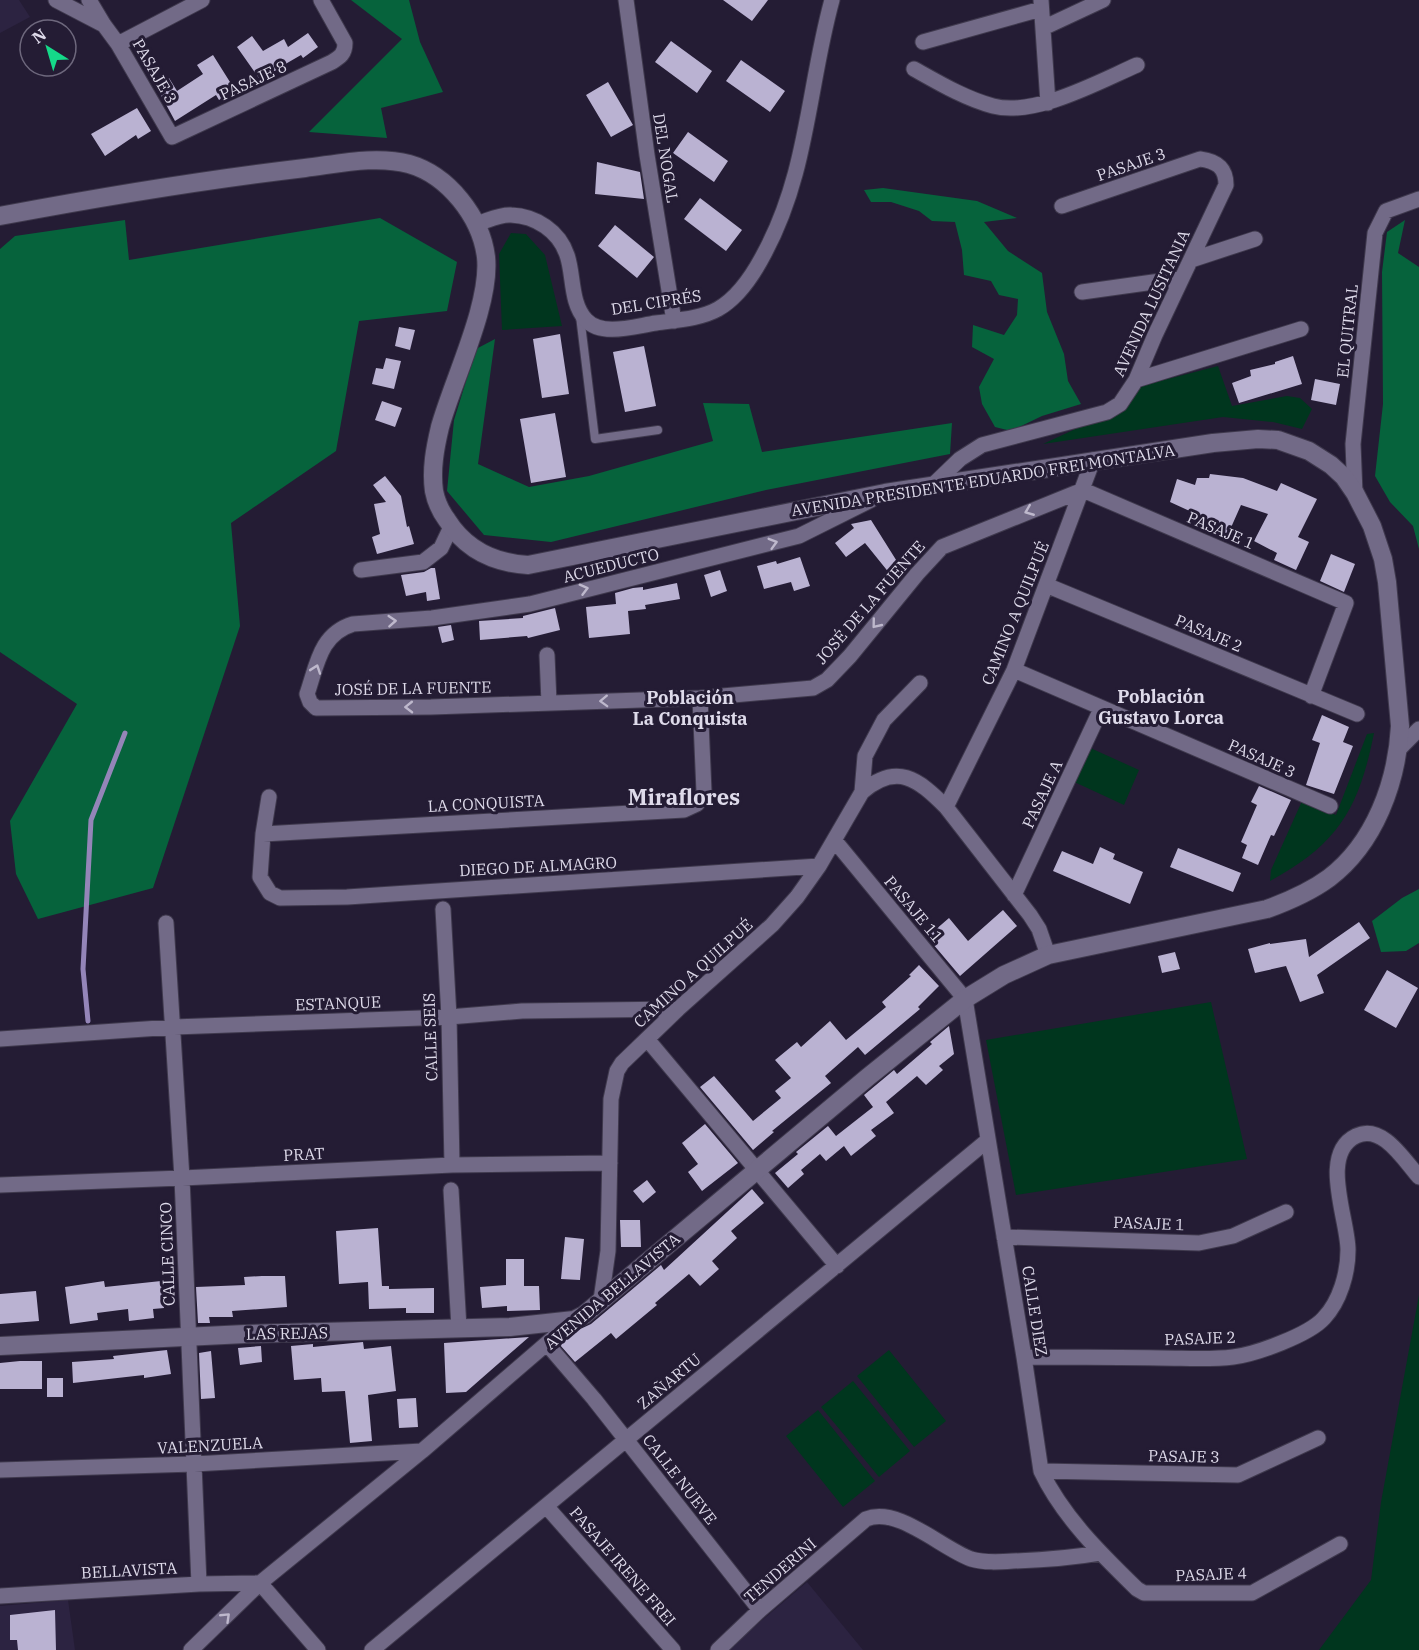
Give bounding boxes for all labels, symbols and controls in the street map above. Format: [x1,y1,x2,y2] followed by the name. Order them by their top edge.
[18,18,78,78] north arrow
[28,24,50,48] text: N
[128,35,182,107] street label: PASAJE 3
[216,56,290,104] street label: PASAJE 8
[649,112,683,204] street label: DEL NOGAL
[1094,143,1168,185] street label: PASAJE 3
[1108,226,1194,380] street label: AVENIDA LUSITANIA
[1332,283,1362,379] street label: EL QUITRAL
[609,284,703,319] street label: DEL CIPRÉS
[790,440,1176,520] street label: AVENIDA PRESIDENTE EDUARDO FREI MONTALVA
[1024,504,1034,517] one-way arrow
[1184,507,1258,553] street label: PASAJE 1
[810,536,929,668] street label: JOSÉ DE LA FUENTE
[768,538,778,550] one-way arrow
[976,538,1053,688] street label: CAMINO A QUILPUÉ
[561,543,661,587] street label: ACUEDUCTO
[578,584,589,596] one-way arrow
[1172,610,1246,656] street label: PASAJE 2
[388,615,397,628] one-way arrow
[873,617,884,628] one-way arrow
[308,664,321,675] one-way arrow
[334,676,492,699] street label: JOSÉ DE LA FUENTE
[1098,685,1224,729] district label: Población Gustavo Lorca
[633,686,747,730] district label: Población La Conquista
[600,695,609,707] one-way arrow
[405,701,414,713] one-way arrow
[1225,734,1299,782] street label: PASAJE 3
[1018,757,1066,831] street label: PASAJE A
[628,782,740,811] district label: Miraflores
[427,790,545,816] street label: LA CONQUISTA
[459,852,617,880] street label: DIEGO DE ALMAGRO
[880,871,948,947] street label: PASAJE 11
[629,914,757,1032] street label: CAMINO A QUILPUÉ
[295,992,381,1014] street label: ESTANQUE
[418,992,442,1082] street label: CALLE SEIS
[283,1143,325,1165] street label: PRAT
[155,1202,179,1306] street label: CALLE CINCO
[1113,1212,1185,1234] street label: PASAJE 1
[540,1228,684,1354] street label: AVENIDA BELLAVISTA
[1018,1264,1052,1358] street label: CALLE DIEZ
[246,1322,328,1344] street label: LAS REJAS
[1164,1327,1236,1349] street label: PASAJE 2
[633,1348,705,1413] street label: ZAÑARTU
[638,1430,722,1528] street label: CALLE NUEVE
[157,1432,263,1458] street label: VALENZUELA
[1148,1445,1220,1467] street label: PASAJE 3
[566,1502,680,1630] street label: PASAJE IRENE FREI
[740,1533,820,1607] street label: TENDERINI
[80,1557,178,1583] street label: BELLAVISTA
[1175,1563,1247,1585] street label: PASAJE 4
[218,1613,229,1624] one-way arrow

